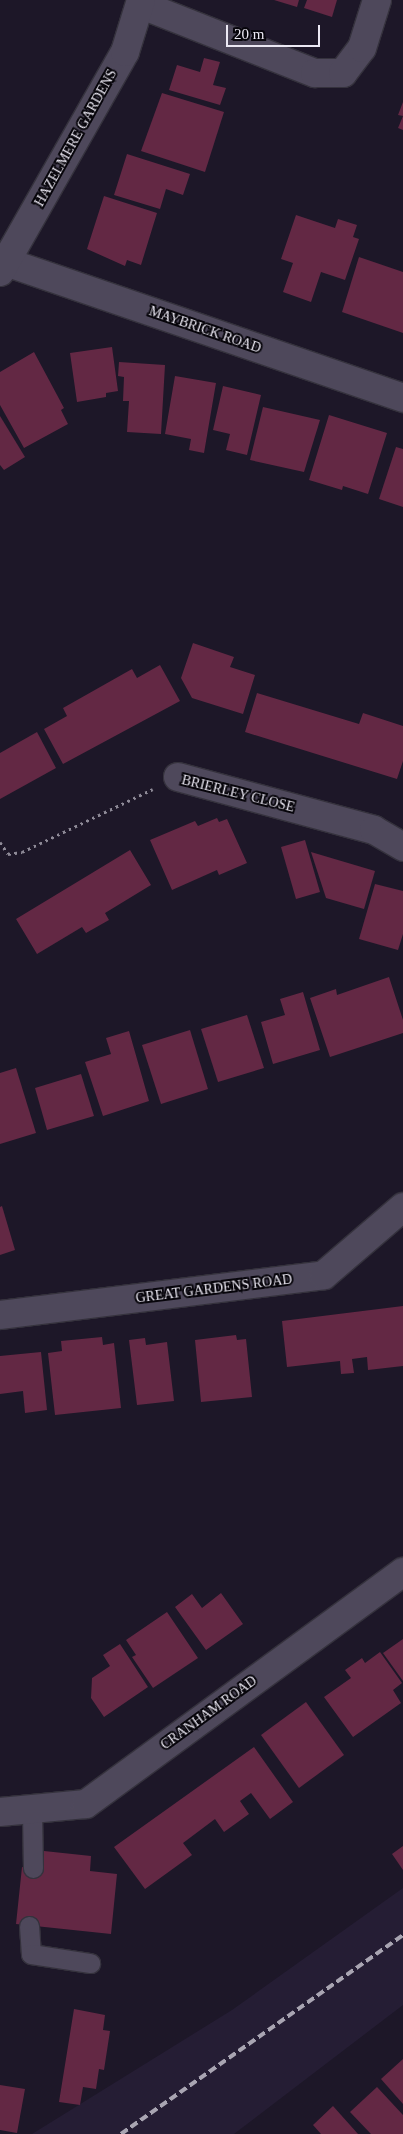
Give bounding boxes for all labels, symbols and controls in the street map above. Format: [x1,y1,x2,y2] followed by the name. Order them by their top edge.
[228,15,322,47] scale bar
[234,26,264,42] text: 20 m
[31,66,121,210] street label: HAZELMERE GARDENS
[147,303,263,357] street label: MAYBRICK ROAD
[180,772,296,816] street label: BRIERLEY CLOSE
[135,1271,293,1307] street label: GREAT GARDENS ROAD
[158,1672,260,1754] street label: CRANHAM ROAD

